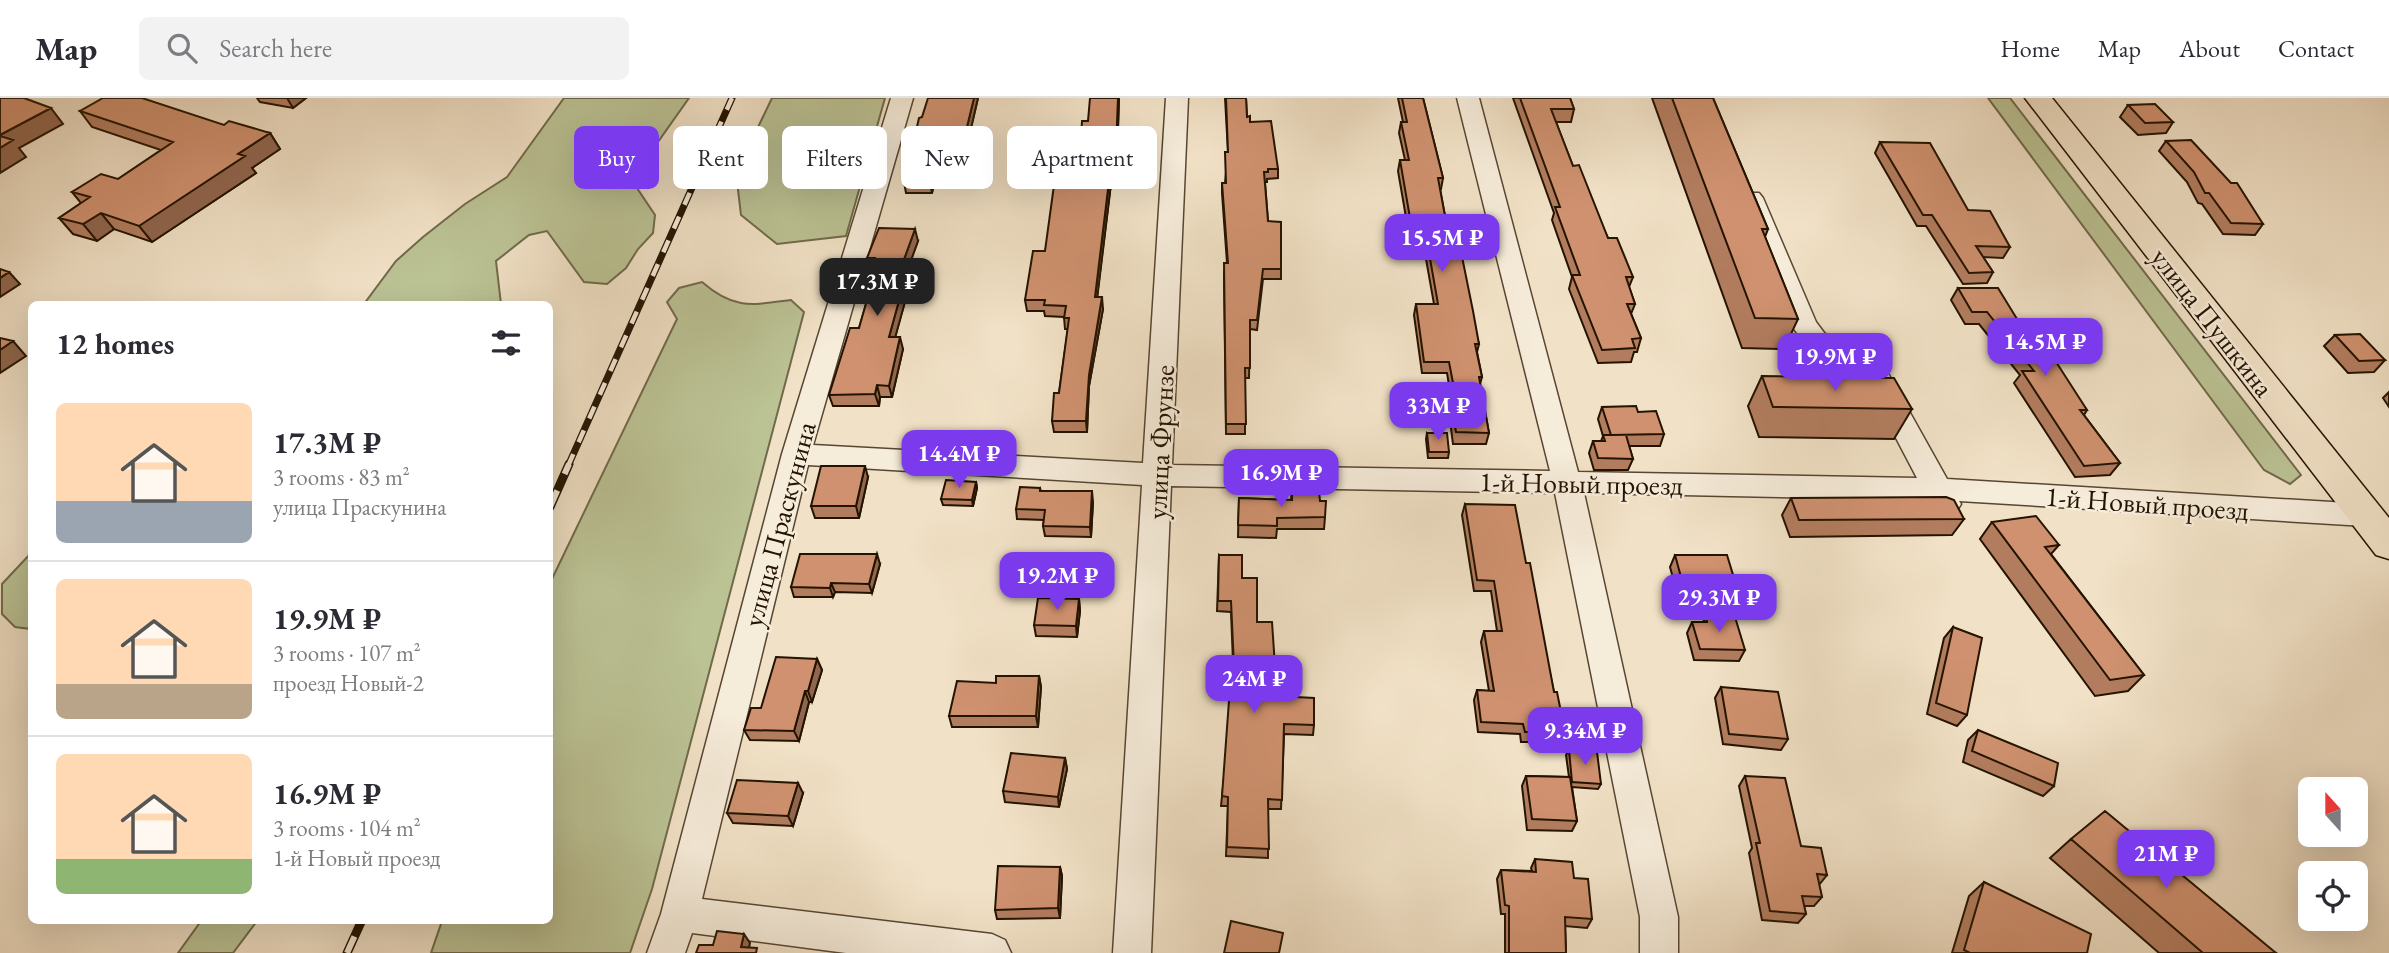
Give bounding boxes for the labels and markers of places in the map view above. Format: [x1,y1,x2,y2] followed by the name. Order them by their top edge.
[1377,214,1507,274] pin: 15.5M ₽
[812,258,942,318] pin: 17.3M ₽
[1980,318,2110,378] pin: 14.5M ₽
[1770,334,1900,393] pin: 19.9M ₽
[1389,382,1487,442] pin: 33M ₽
[894,430,1024,490] pin: 14.4M ₽
[1216,450,1346,509] pin: 16.9M ₽
[992,552,1122,612] pin: 19.2M ₽
[1654,574,1784,634] pin: 29.3M ₽
[1205,656,1303,715] pin: 24M ₽
[1520,708,1650,767] pin: 9.34M ₽
[2117,830,2215,890] pin: 21M ₽

